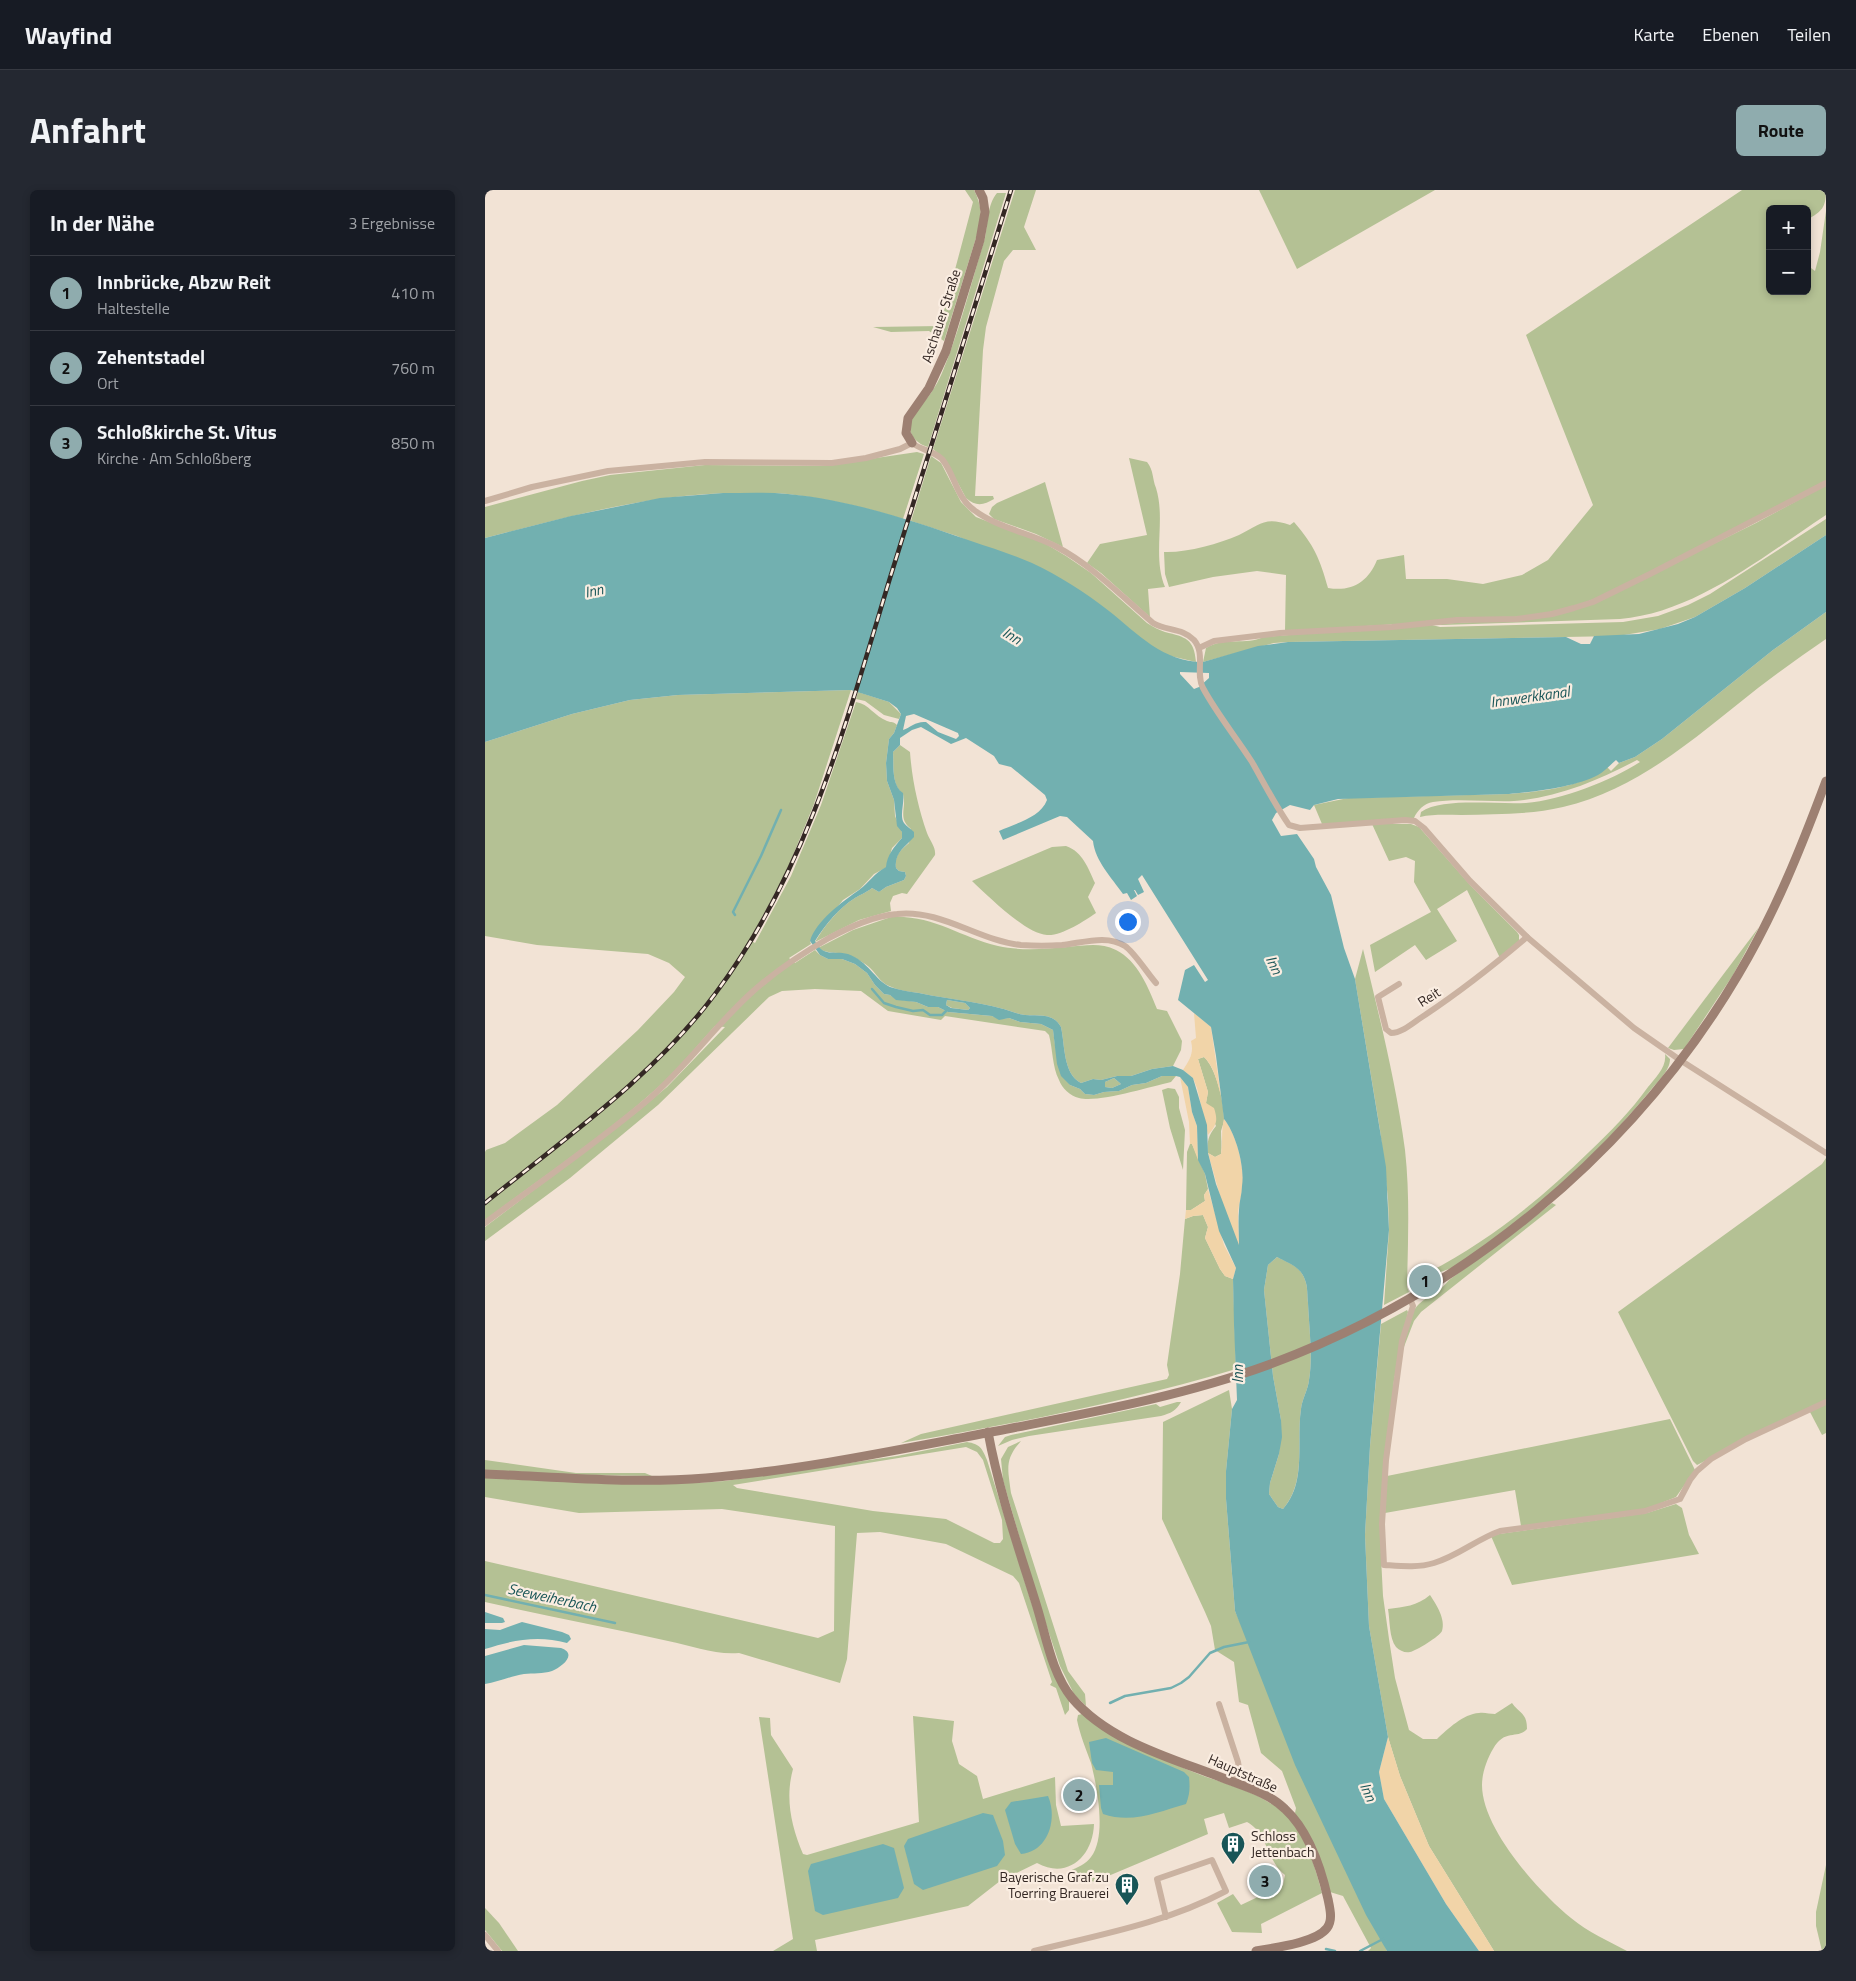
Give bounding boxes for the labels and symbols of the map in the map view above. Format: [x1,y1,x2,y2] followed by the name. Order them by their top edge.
[916,266,966,365] street label: Aschauer Straße
[582,577,606,604] water label: Inn
[998,621,1027,650] water label: Inn
[1489,679,1573,713] water label: Innwerkkanal
[1115,909,1141,935] your location
[1260,952,1289,978] water label: Inn
[1413,981,1444,1012] street label: Reit
[1409,1262,1441,1300] pin: 1
[1226,1364,1249,1383] water label: Inn
[506,1577,599,1618] water label: Seeweiherbach
[1205,1748,1282,1797] street label: Hauptstraße
[1063,1776,1095,1814] pin: 2
[1354,1779,1383,1805] water label: Inn
[1251,1825,1314,1862] place label: Schloss Jettenbach
[1220,1831,1246,1865] building icon: Schloss Jettenbach
[1249,1862,1281,1900] pin: 3
[1000,1866,1109,1903] place label: Bayerische Graf zu Toerring Brauerei
[1114,1872,1140,1906] building icon: Bayerische Graf zu Toerring Brauerei

